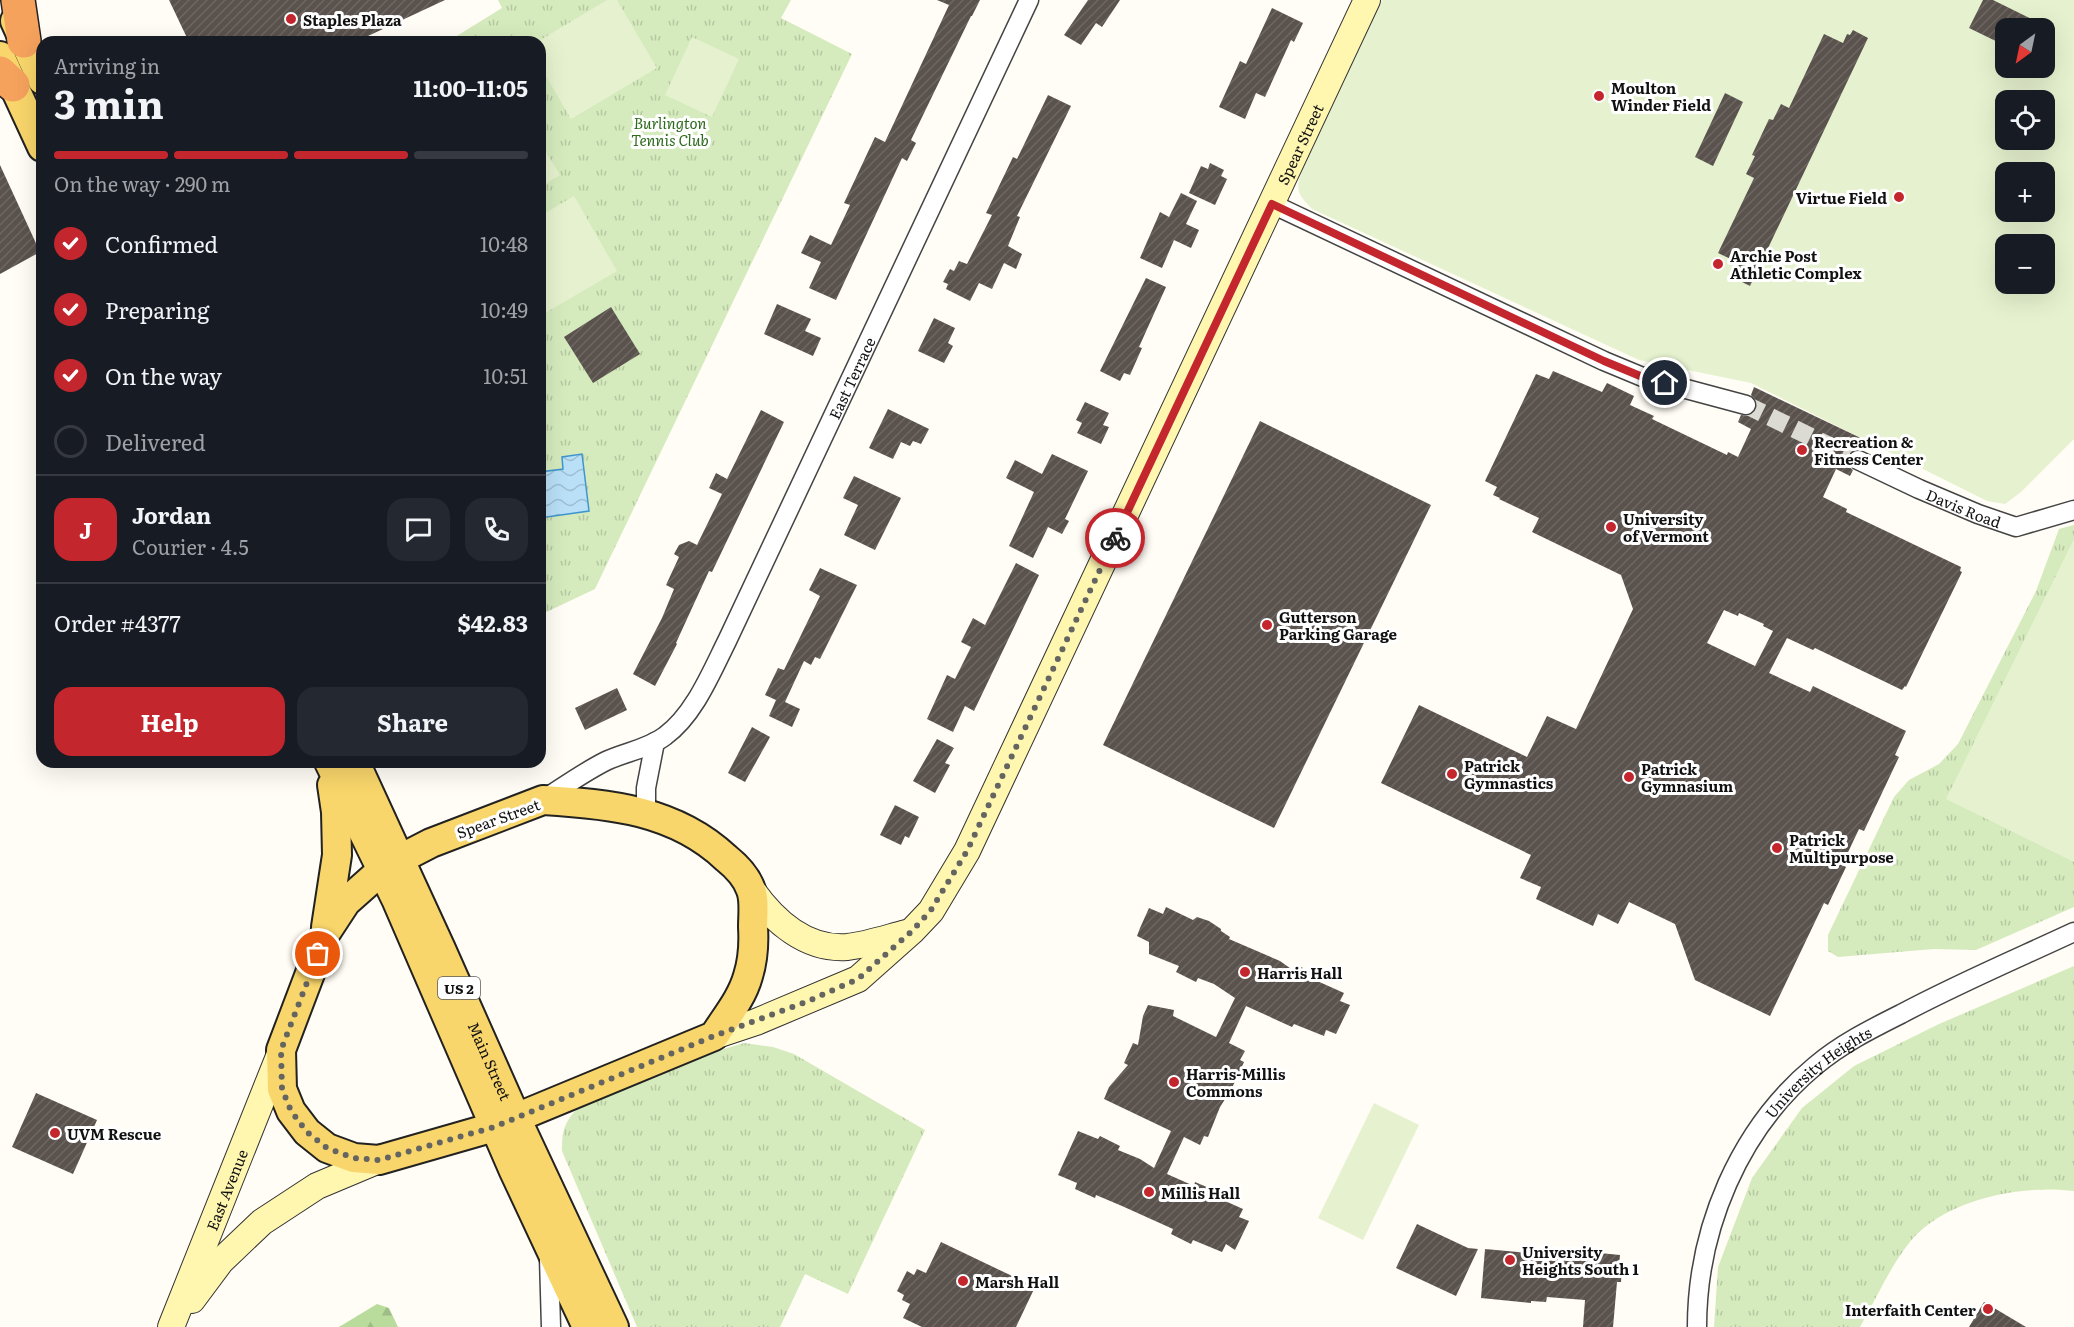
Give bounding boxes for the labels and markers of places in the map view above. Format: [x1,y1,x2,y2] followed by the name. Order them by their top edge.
[303,8,402,31] place label: Staples Plaza
[284,12,298,26] marker: Staples Plaza
[1611,76,1711,116] place label: Moulton Winder Field
[1592,89,1606,103] marker: Moulton Winder Field
[1796,186,1887,209] place label: Virtue Field
[1892,190,1906,204] marker: Virtue Field
[1730,244,1862,284] place label: Archie Post Athletic Complex
[1711,257,1725,271] marker: Archie Post Athletic Complex
[1639,357,1690,408] pin
[1814,430,1923,470] place label: Recreation & Fitness Center
[1795,443,1809,457] marker: Recreation & Fitness Center
[1623,507,1709,547] place label: University of Vermont
[1604,520,1618,534] marker: University of Vermont
[1279,605,1398,645] place label: Gutterson Parking Garage
[1260,618,1274,632] marker: Gutterson Parking Garage
[1464,754,1554,794] place label: Patrick Gymnastics
[1641,757,1733,797] place label: Patrick Gymnasium
[1445,767,1459,781] marker: Patrick Gymnastics
[1622,770,1636,784] marker: Patrick Gymnasium
[1789,828,1894,868] place label: Patrick Multipurpose
[1770,841,1784,855] marker: Patrick Multipurpose
[292,928,343,979] pin
[1257,961,1343,984] place label: Harris Hall
[1238,965,1252,979] marker: Harris Hall
[1186,1062,1286,1102] place label: Harris-Millis Commons
[1167,1075,1181,1089] marker: Harris-Millis Commons
[67,1122,162,1145] place label: UVM Rescue
[48,1126,62,1140] marker: UVM Rescue
[1161,1181,1241,1204] place label: Millis Hall
[1142,1185,1156,1199] marker: Millis Hall
[1522,1240,1639,1280] place label: University Heights South 1
[1503,1253,1517,1267] marker: University Heights South 1
[975,1270,1060,1293] place label: Marsh Hall
[956,1274,970,1288] marker: Marsh Hall
[1845,1298,1976,1321] place label: Interfaith Center
[1981,1302,1995,1316] marker: Interfaith Center

